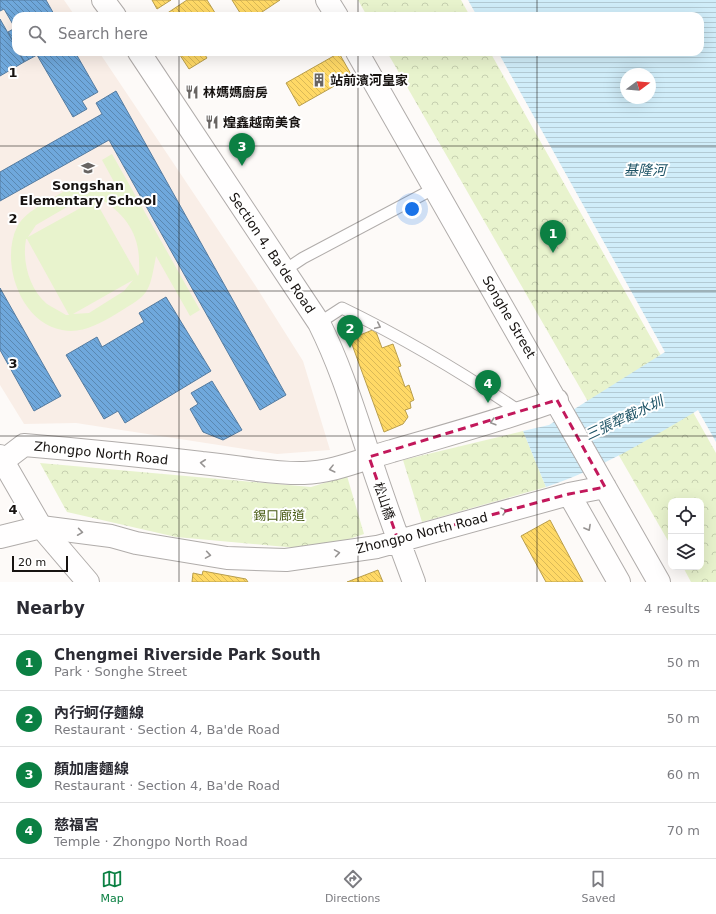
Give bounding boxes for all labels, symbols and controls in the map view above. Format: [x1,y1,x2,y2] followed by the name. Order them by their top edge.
[12,12,704,56] search box
[26,23,48,45] icon: search
[58,25,148,43] text: Search here
[8,65,18,80] text: 1
[620,68,656,104] north arrow
[311,72,327,88] building icon: 站前濱河皇家
[330,73,408,88] place label: 站前濱河皇家
[184,84,200,100] restaurant icon: 林媽媽廚房
[203,85,268,100] place label: 林媽媽廚房
[204,114,220,130] restaurant icon: 煌鑫越南美食
[223,115,301,130] place label: 煌鑫越南美食
[229,133,255,166] pin: 3
[80,160,96,176] school or university icon: Songshan Elementary School
[624,162,669,178] water label: 基隆河
[20,178,156,208] place label: Songshan Elementary School
[226,190,318,316] street label: Section 4, Ba'de Road
[402,199,422,219] your location
[8,211,18,226] text: 2
[540,220,566,253] pin: 1
[479,273,539,361] street label: Songhe Street
[337,315,363,348] pin: 2
[374,321,381,329] one-way arrow
[8,356,18,371] text: 3
[475,370,501,403] pin: 4
[583,392,667,443] water label: 三張犂截水圳
[490,417,497,426] one-way arrow
[33,438,169,468] street label: Zhongpo North Road
[200,459,206,468] one-way arrow
[329,465,335,473] one-way arrow
[371,480,397,522] street label: 松山橋
[668,498,704,570] map controls
[668,498,704,534] button: locate
[8,502,18,517] text: 4
[253,508,305,523] park label: 錫口廊道
[500,508,507,516] one-way arrow
[355,509,489,557] street label: Zhongpo North Road
[584,524,591,531] one-way arrow
[77,527,83,536] one-way arrow
[668,534,704,570] button: layers
[334,549,340,558] one-way arrow
[205,550,211,559] one-way arrow
[12,554,68,573] scale bar
[18,556,46,569] text: 20 m
[16,598,85,618] text: Nearby
[644,601,700,616] text: 4 results
[54,646,321,664] text: Chengmei Riverside Park South
[24,655,34,670] text: 1
[667,655,700,670] text: 50 m
[54,664,187,679] text: Park · Songhe Street
[54,704,144,722] text: 內行蚵仔麵線
[24,711,34,726] text: 2
[667,711,700,726] text: 50 m
[54,722,280,737] text: Restaurant · Section 4, Ba'de Road
[54,760,129,778] text: 顏加唐麵線
[24,767,34,782] text: 3
[667,767,700,782] text: 60 m
[54,778,280,793] text: Restaurant · Section 4, Ba'de Road
[54,816,99,834] text: 慈福宮
[24,823,34,838] text: 4
[667,823,700,838] text: 70 m
[54,834,248,849] text: Temple · Zhongpo North Road
[101,868,124,905] tab: Map
[325,868,380,905] tab: Directions
[581,868,615,905] tab: Saved

